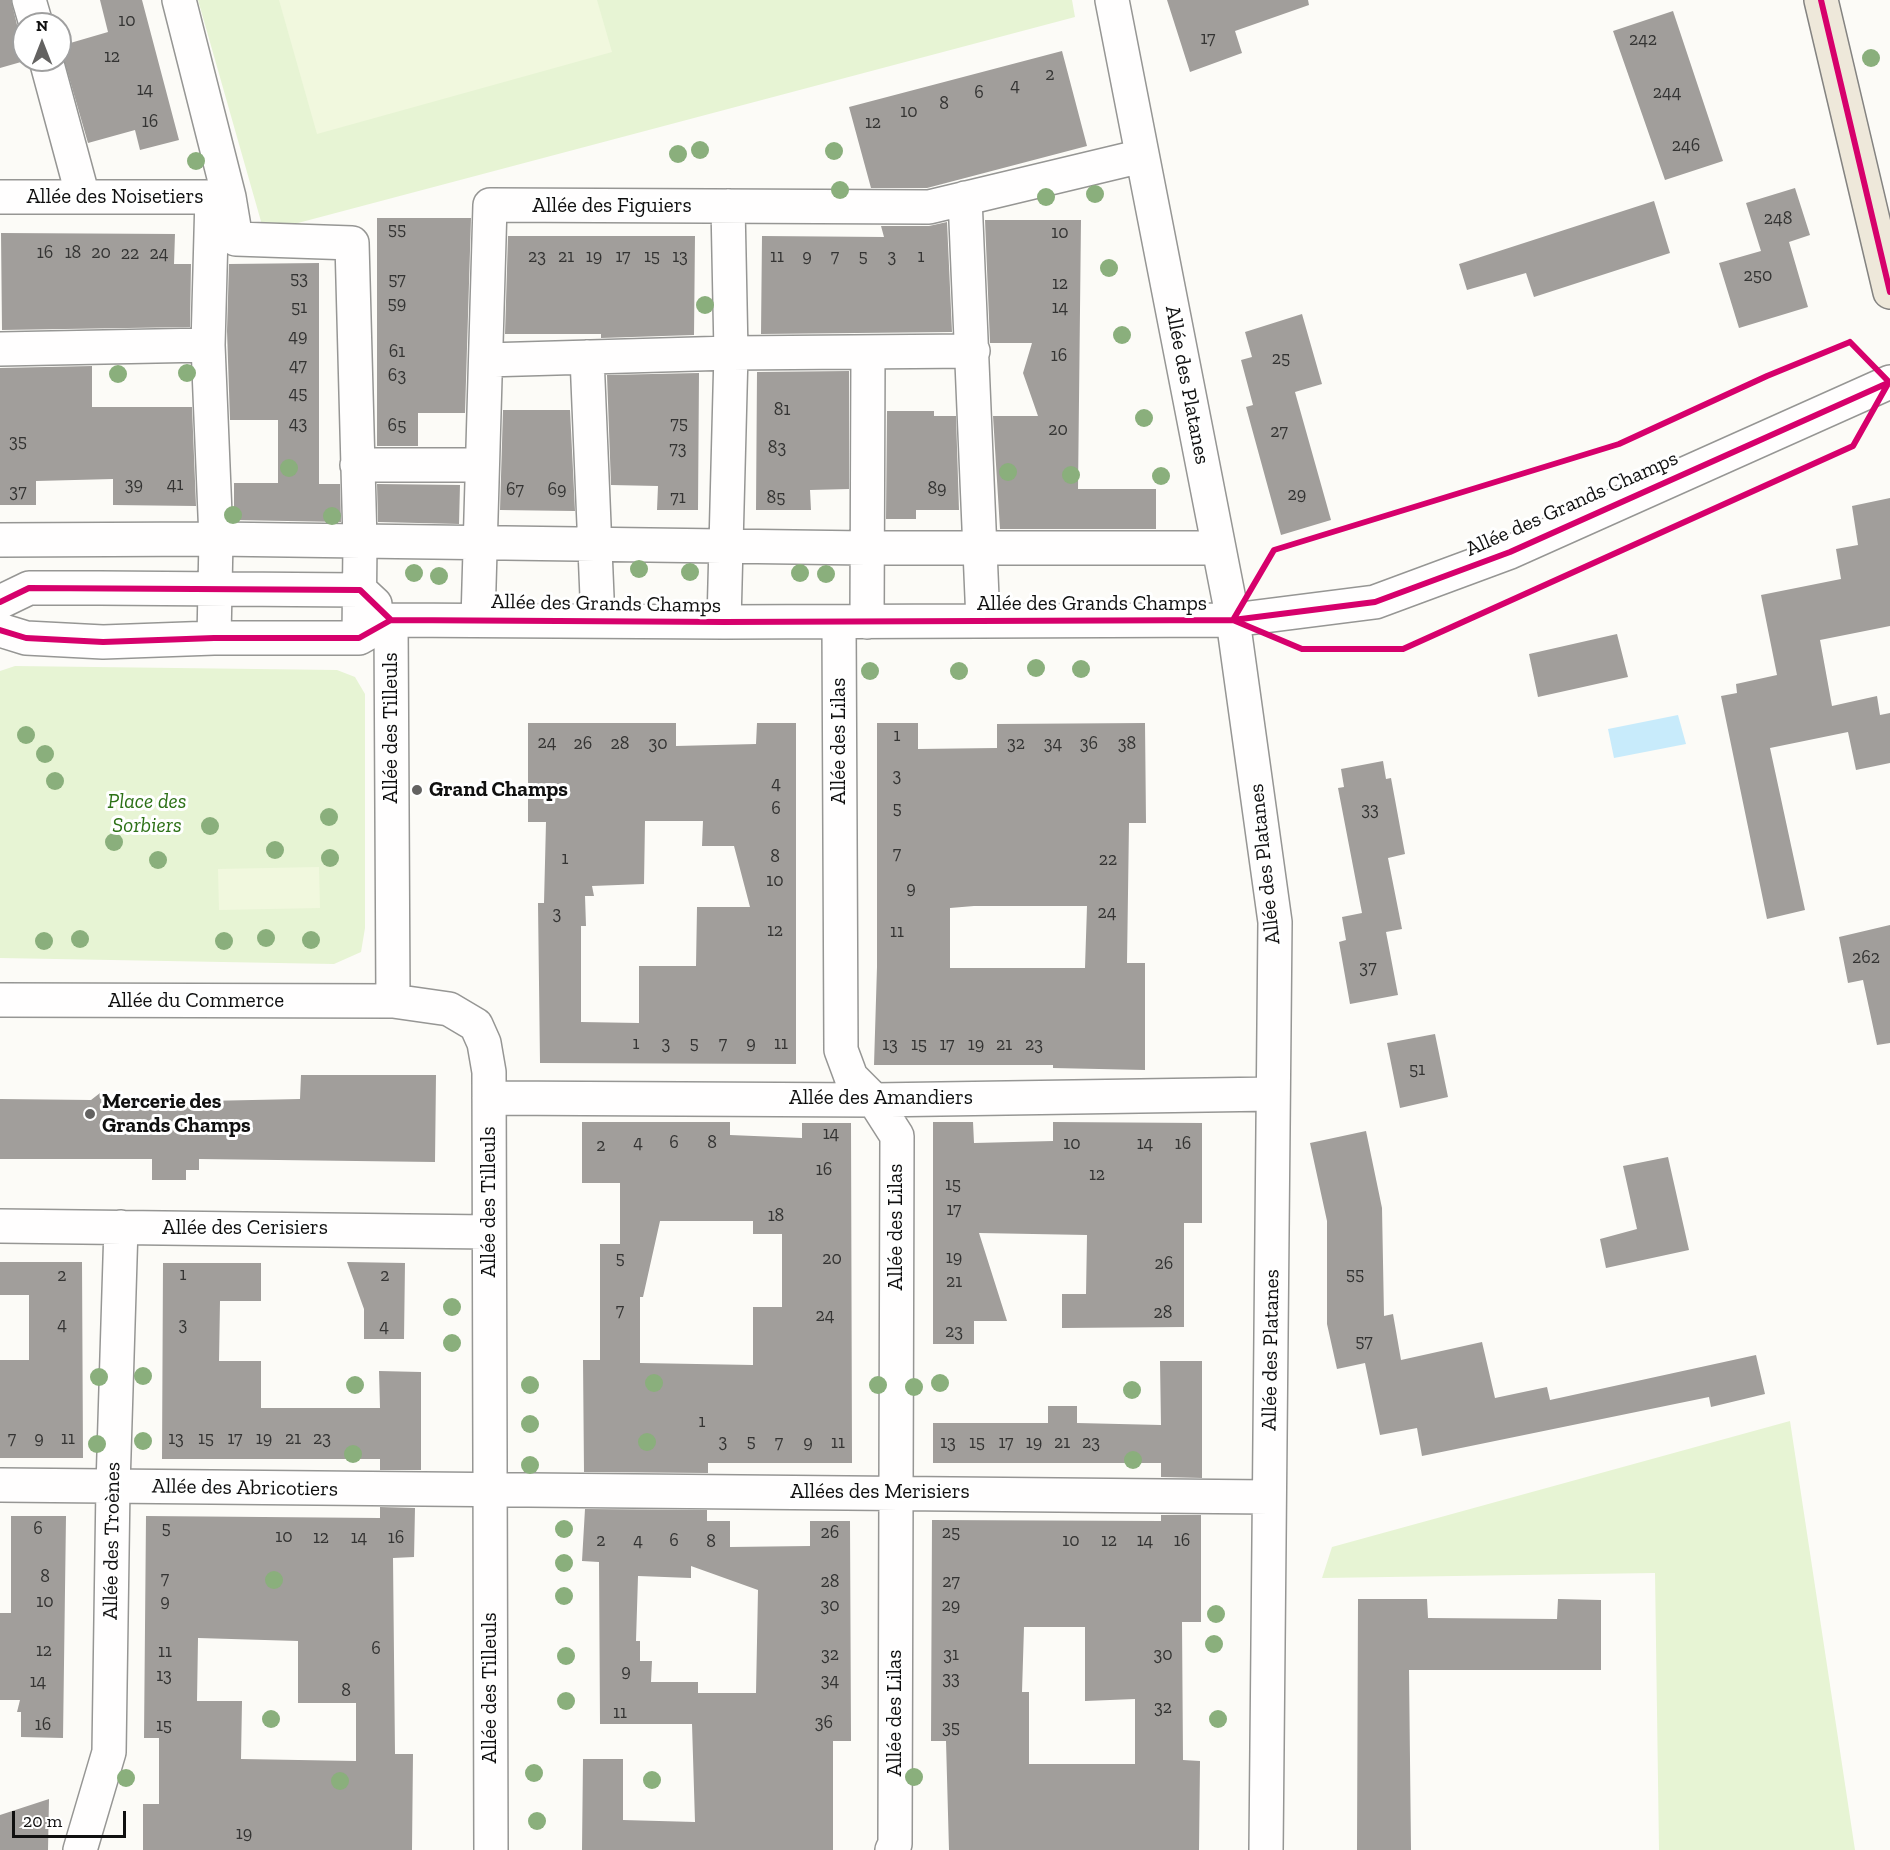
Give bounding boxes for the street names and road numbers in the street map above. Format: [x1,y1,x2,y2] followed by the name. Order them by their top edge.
[27,184,203,210] street label: Allée des Noisetiers
[532,193,692,219] street label: Allée des Figuiers
[1159,303,1215,467] street label: Allée des Platanes
[1462,446,1682,562] street label: Allée des Grands Champs
[491,589,721,619] street label: Allée des Grands Champs
[977,591,1207,617] street label: Allée des Grands Champs
[378,652,404,804] street label: Allée des Tilleuls
[826,678,852,804] street label: Allée des Lilas
[1244,782,1286,946] street label: Allée des Platanes
[108,988,284,1014] street label: Allée du Commerce
[789,1085,973,1111] street label: Allée des Amandiers
[476,1126,502,1278] street label: Allée des Tilleuls
[883,1164,909,1290] street label: Allée des Lilas
[162,1215,328,1241] street label: Allée des Cerisiers
[1257,1269,1285,1431] street label: Allée des Platanes
[98,1462,126,1620] street label: Allée des Troènes
[152,1474,338,1502] street label: Allée des Abricotiers
[790,1479,970,1505] street label: Allées des Merisiers
[477,1612,503,1764] street label: Allée des Tilleuls
[882,1650,908,1776] street label: Allée des Lilas

